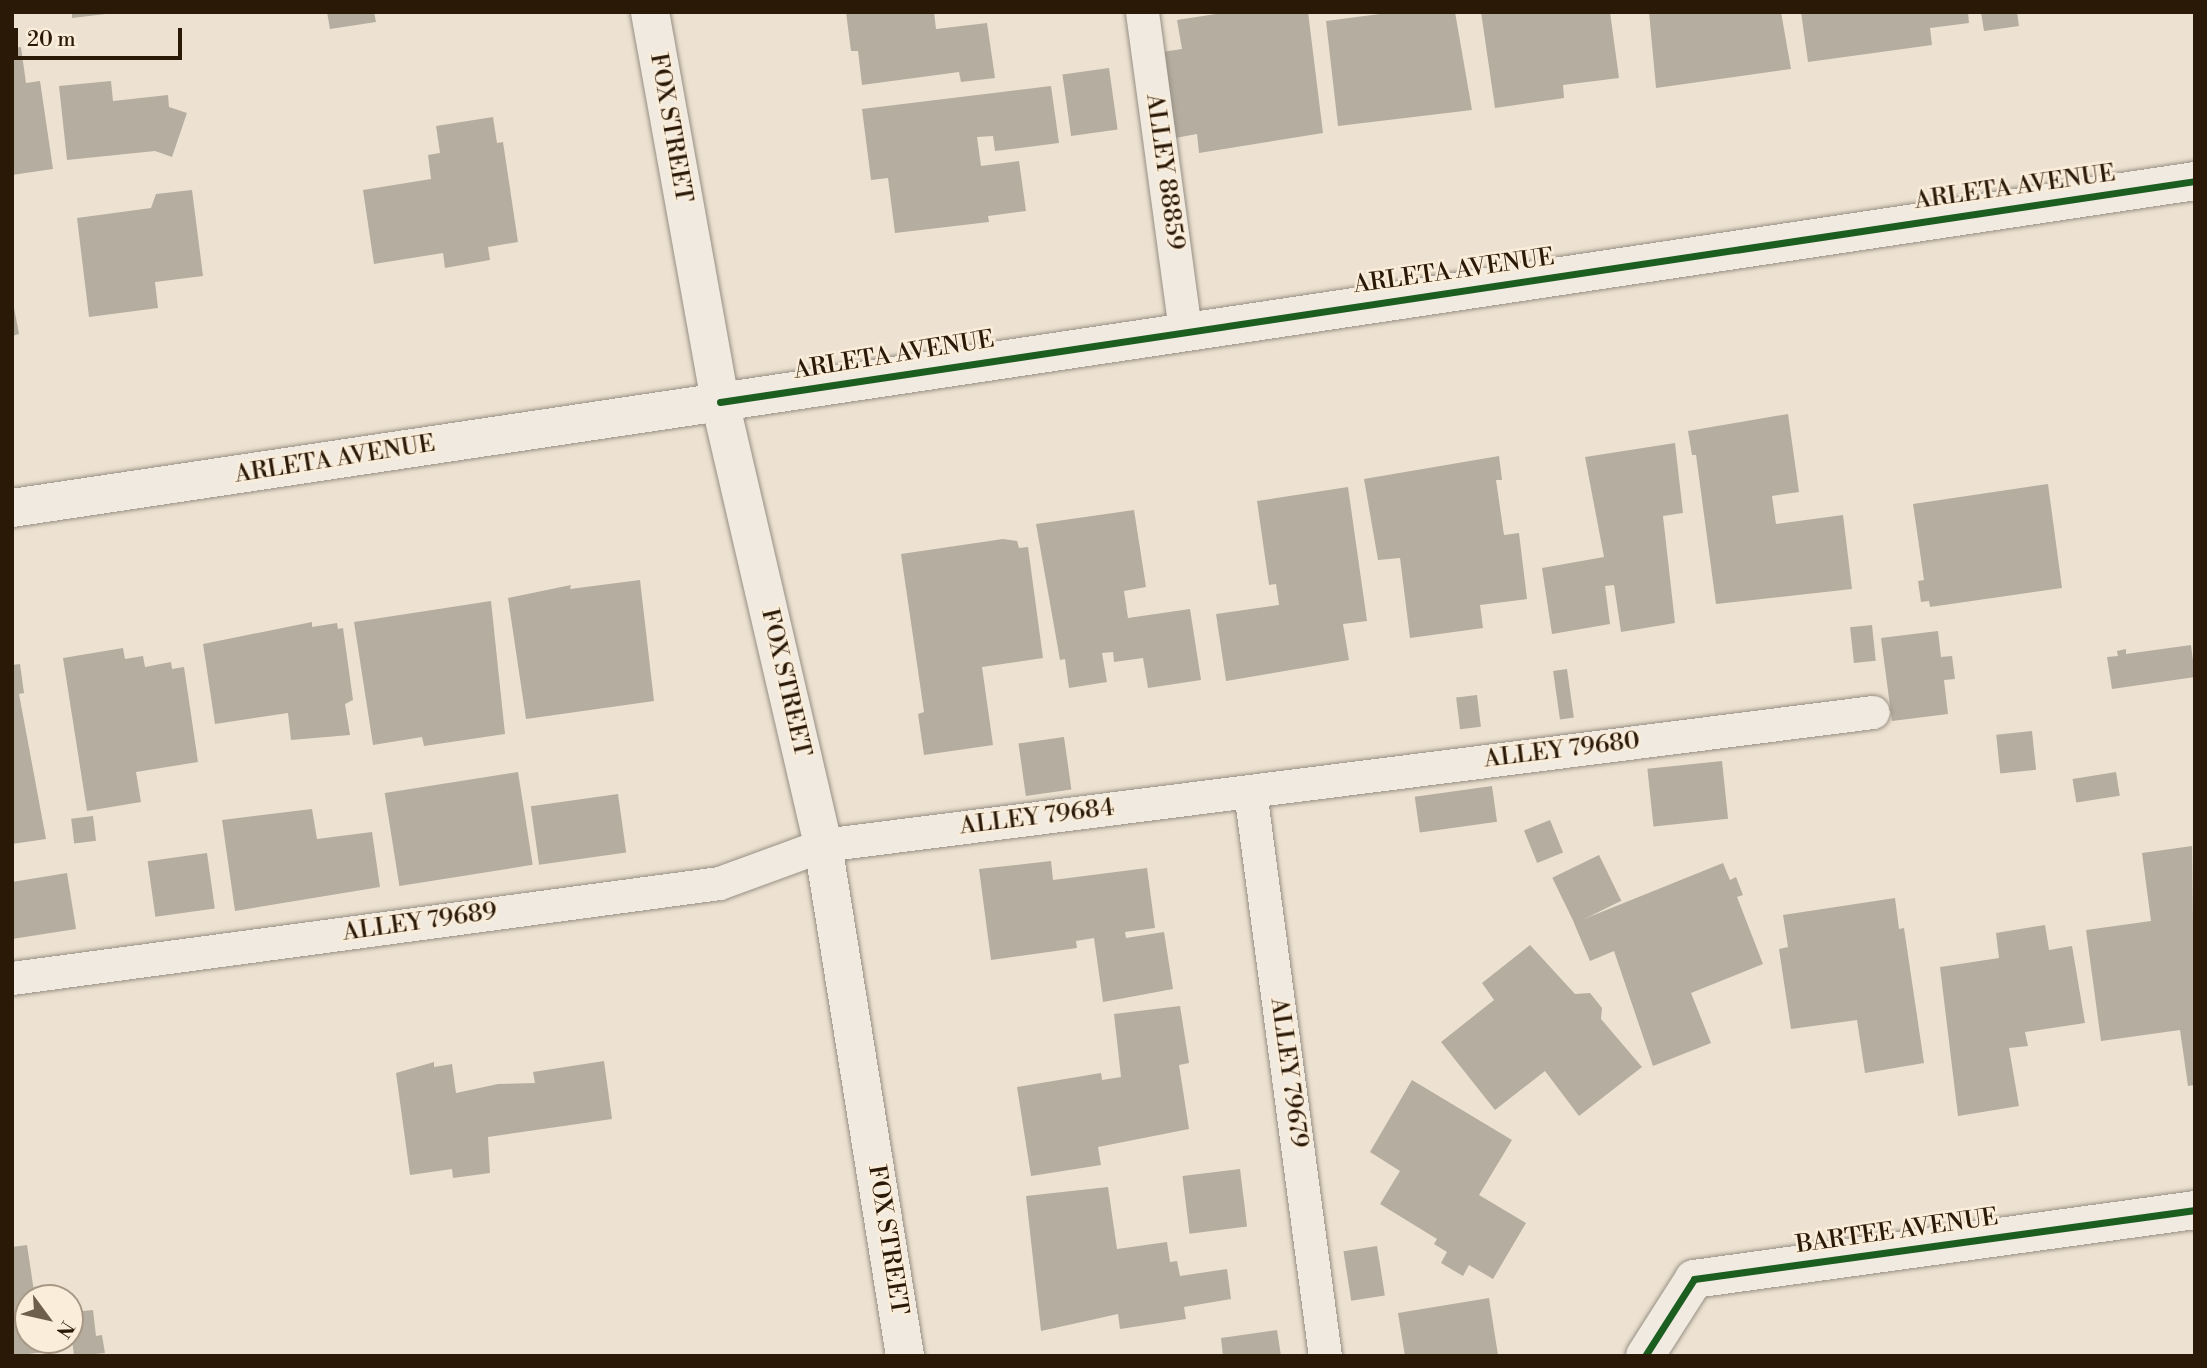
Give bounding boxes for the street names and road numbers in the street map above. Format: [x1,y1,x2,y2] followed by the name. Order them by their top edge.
[643,51,697,205] street label: FOX STREET
[1139,92,1189,252] street label: ALLEY 88859
[1913,160,2117,216] street label: ARLETA AVENUE
[1352,244,1556,300] street label: ARLETA AVENUE
[792,326,996,386] street label: ARLETA AVENUE
[233,430,437,490] street label: ARLETA AVENUE
[754,606,816,760] street label: FOX STREET
[1482,727,1642,775] street label: ALLEY 79680
[958,794,1116,842] street label: ALLEY 79684
[341,898,499,948] street label: ALLEY 79689
[1263,996,1313,1150] street label: ALLEY 79679
[861,1163,913,1317] street label: FOX STREET
[1794,1204,2000,1260] street label: BARTEE AVENUE

